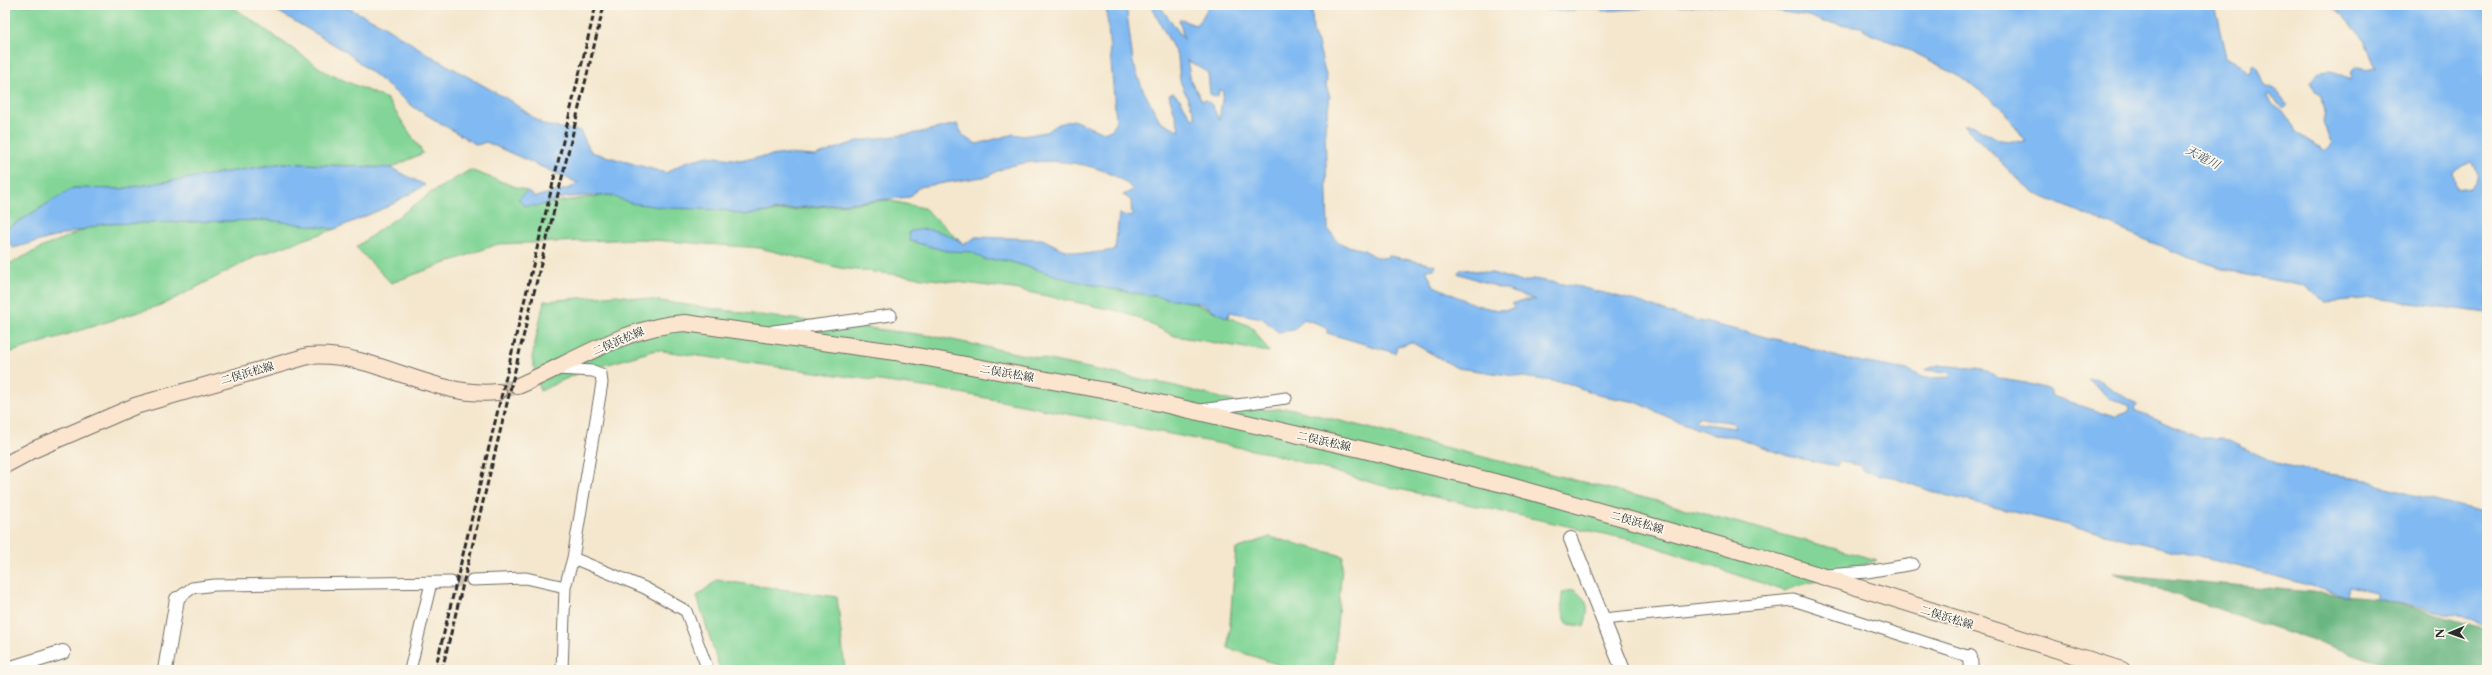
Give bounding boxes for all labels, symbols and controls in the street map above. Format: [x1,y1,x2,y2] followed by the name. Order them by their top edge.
[2184,142,2224,173] water label: 天竜川
[590,324,646,358] street label: 二俣浜松線
[219,359,275,387] street label: 二俣浜松線
[979,361,1035,385] street label: 二俣浜松線
[1296,428,1352,454] street label: 二俣浜松線
[1609,508,1665,536] street label: 二俣浜松線
[1919,602,1975,632] street label: 二俣浜松線
[2430,613,2470,653] north arrow
[2433,628,2447,638] text: N

